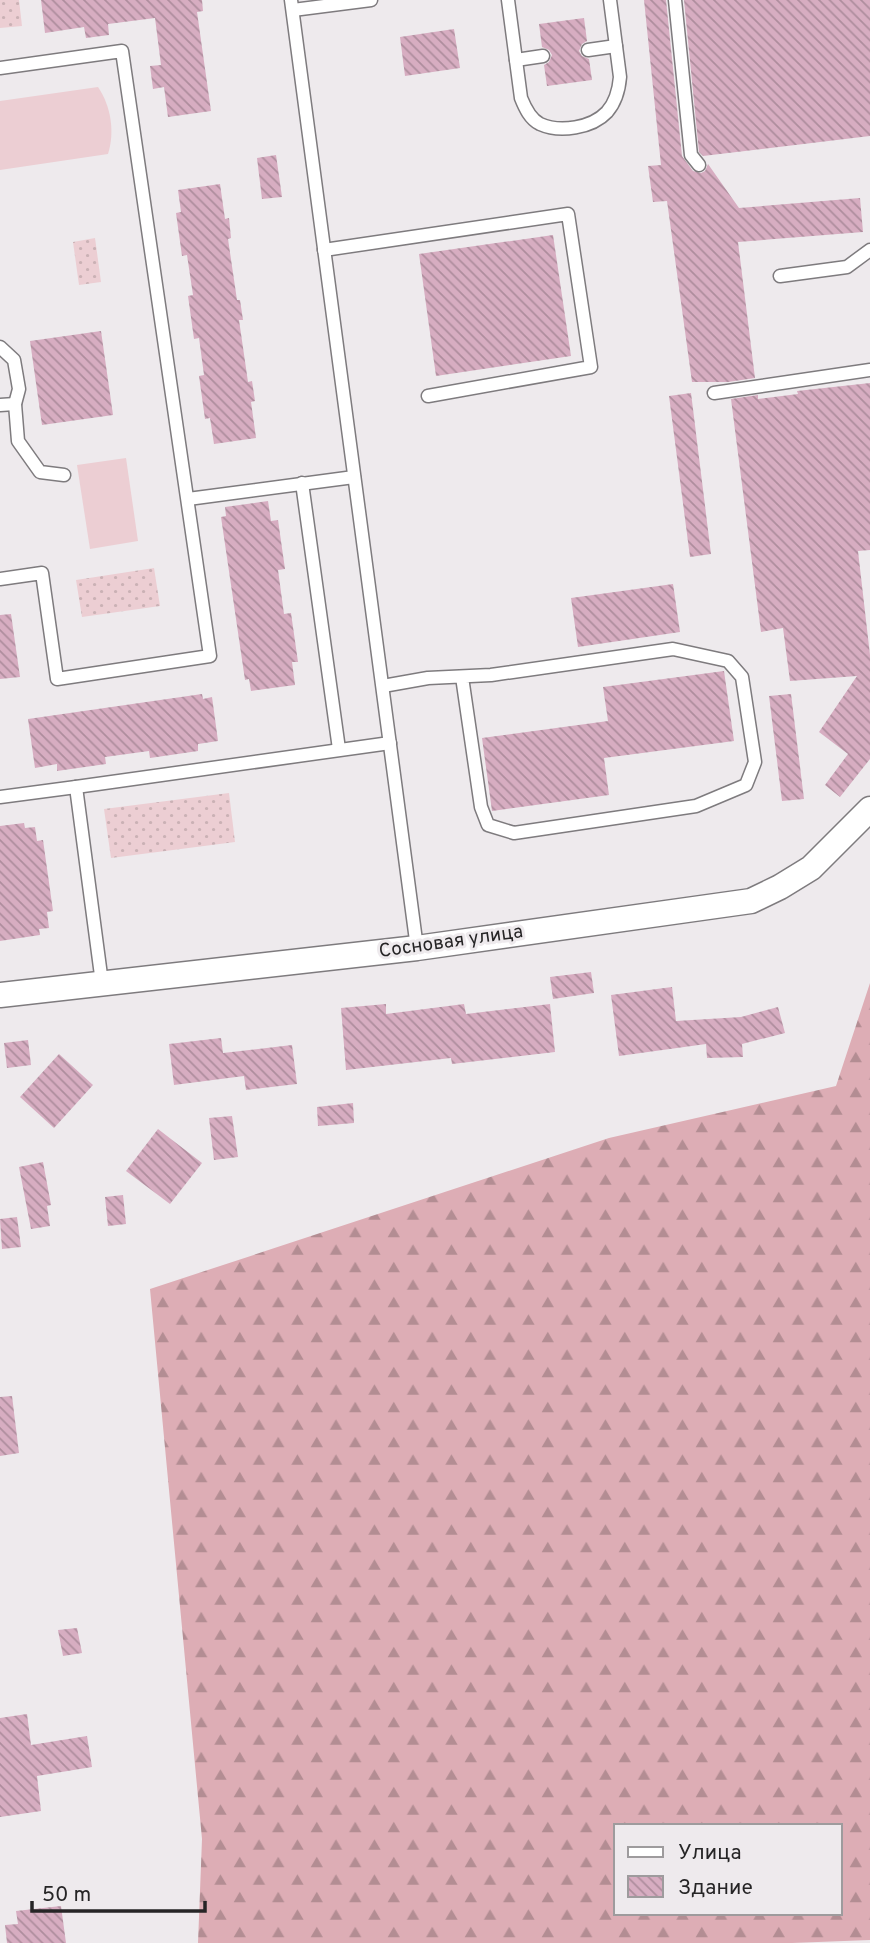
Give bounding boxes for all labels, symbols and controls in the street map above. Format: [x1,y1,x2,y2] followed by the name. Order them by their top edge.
[377,920,525,964] street label: Сосновая улица
[614,1824,842,1915] legend
[678,1840,742,1867] text: Улица
[32,1870,205,1914] scale bar
[678,1875,753,1902] text: Здание
[42,1882,91,1909] text: 50 m

